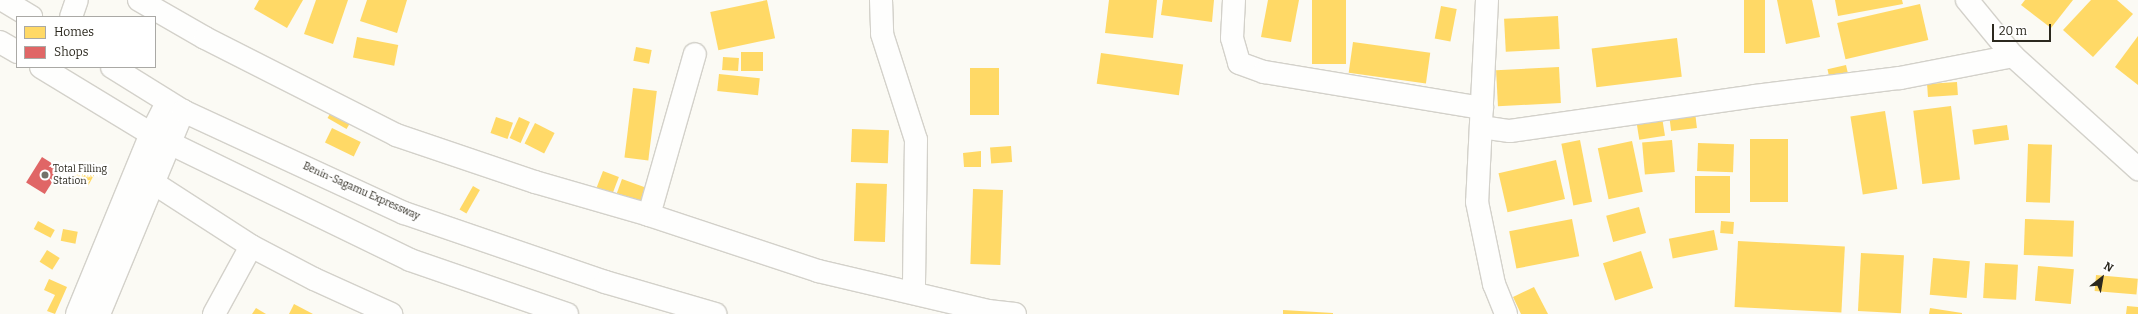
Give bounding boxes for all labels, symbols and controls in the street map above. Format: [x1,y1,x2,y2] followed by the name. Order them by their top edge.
[16,16,156,68] legend
[1994,16,2053,42] scale bar
[1999,24,2027,38] text: 20 m
[54,25,94,39] text: Homes
[54,45,88,59] text: Shops
[301,161,421,223] street label: Benin-Sagamu Expressway
[53,163,107,186] place label: Total Filling Station
[40,170,50,180] marker: Total Filling Station
[2082,258,2122,298] north arrow
[2101,260,2115,275] text: N

